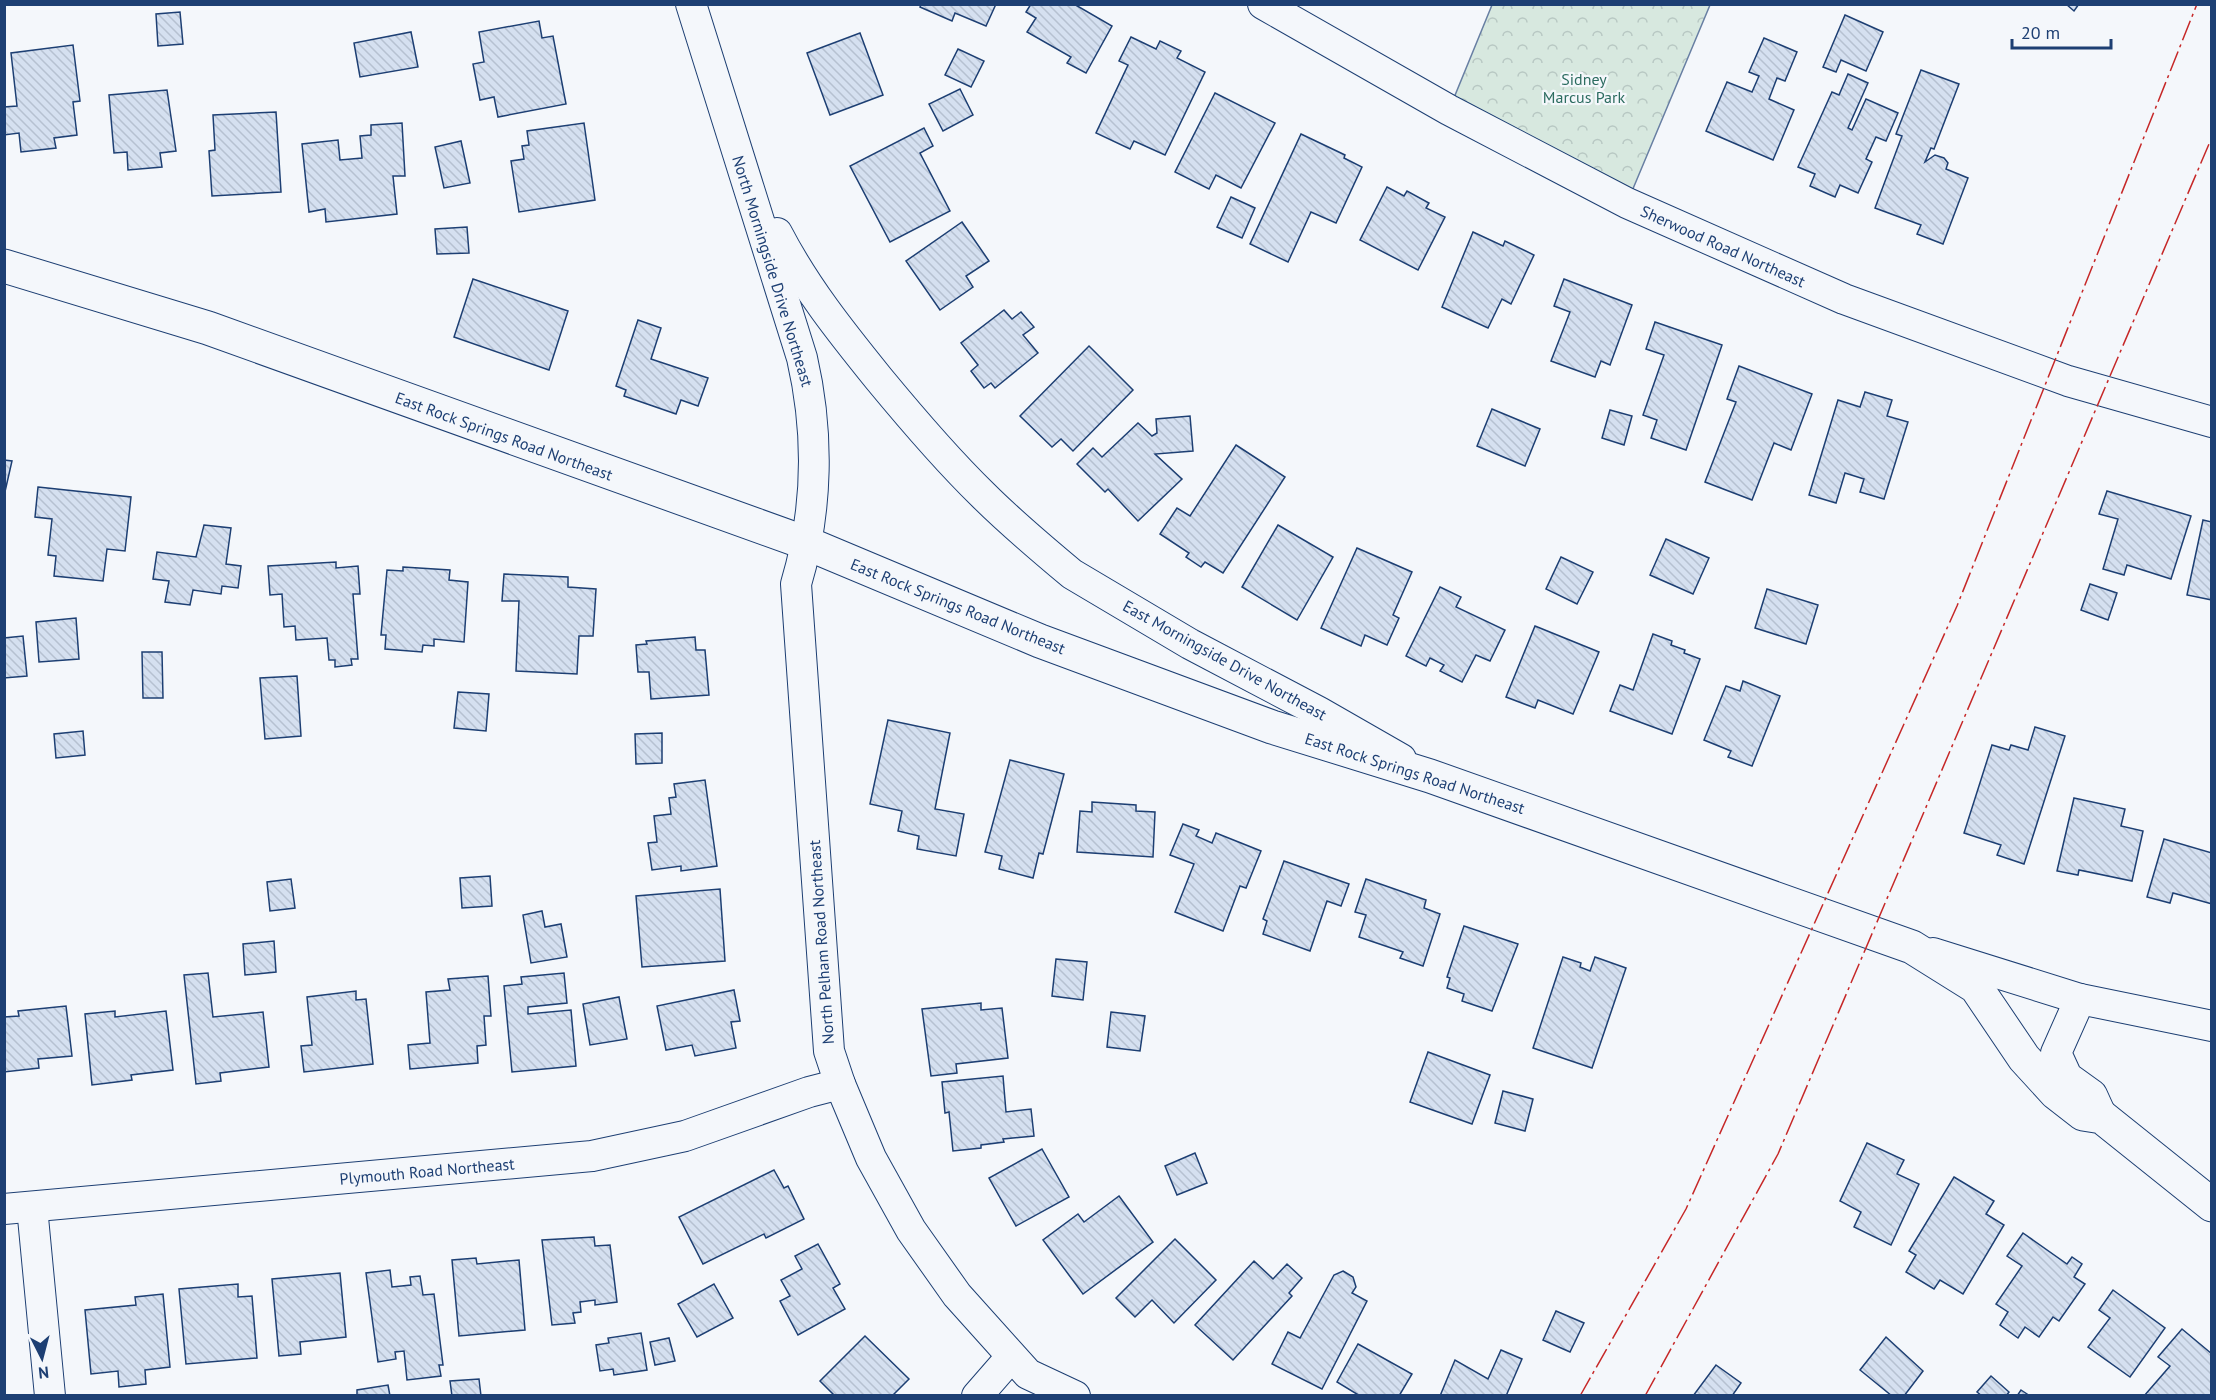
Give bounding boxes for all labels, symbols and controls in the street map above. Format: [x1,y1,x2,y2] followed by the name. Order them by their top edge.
[2012,12,2111,50] scale bar
[2021,21,2060,44] text: 20 m
[1543,69,1625,107] park label: Sidney Marcus Park
[728,153,818,390] street label: North Morningside Drive Northeast
[1638,201,1809,292] street label: Sherwood Road Northeast
[393,387,616,485] street label: East Rock Springs Road Northeast
[848,554,1069,659] street label: East Rock Springs Road Northeast
[1120,596,1331,725] street label: East Morningside Drive Northeast
[1303,728,1528,818] street label: East Rock Springs Road Northeast
[804,839,838,1045] street label: North Pelham Road Northeast
[339,1153,516,1189] street label: Plymouth Road Northeast
[12,1328,72,1388] north arrow
[37,1362,50,1383] text: N

